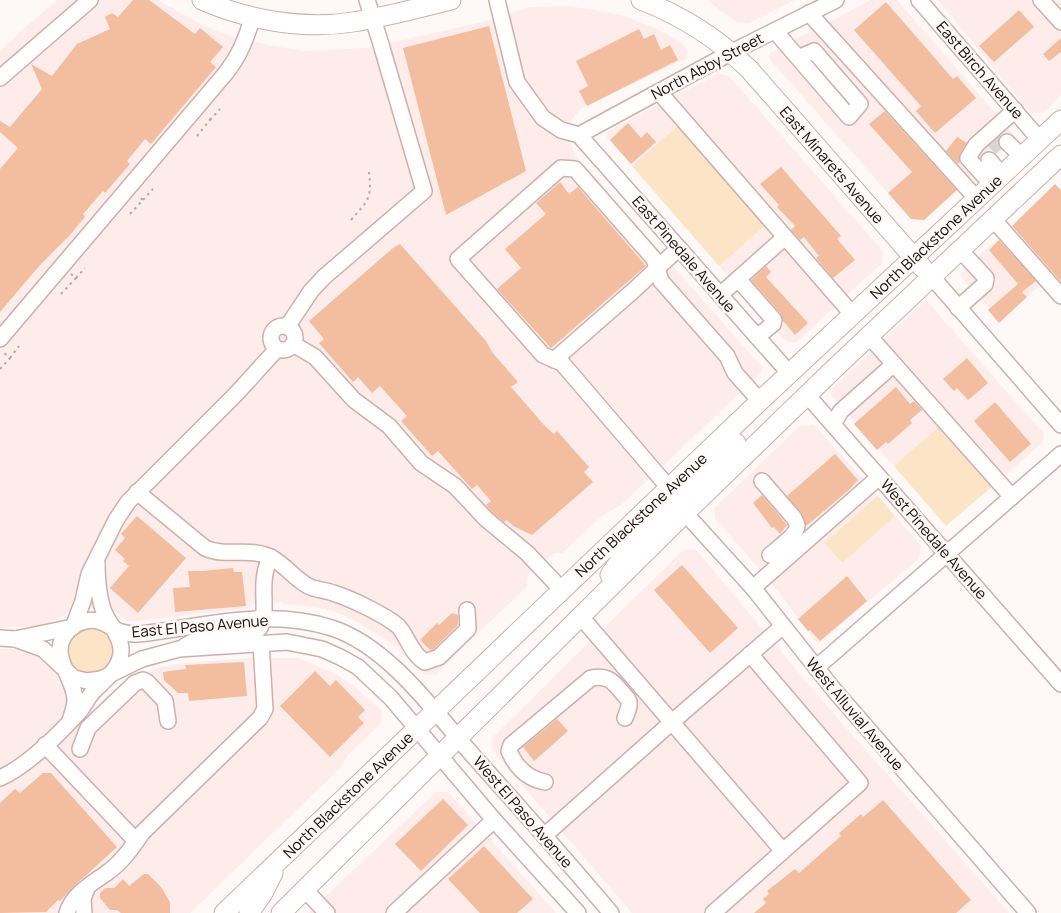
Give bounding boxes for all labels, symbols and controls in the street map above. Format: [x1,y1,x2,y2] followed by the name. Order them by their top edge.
[932,17,1029,124] street label: East Birch Avenue
[647,28,767,104] street label: North Abby Street
[775,102,889,228] street label: East Minarets Avenue
[865,170,1007,304] street label: North Blackstone Avenue
[628,191,741,317] street label: East Pinedale Avenue
[570,448,712,582] street label: North Blackstone Avenue
[876,474,992,604] street label: West Pinedale Avenue
[131,610,269,642] street label: East El Paso Avenue
[801,653,909,775] street label: West Alluvial Avenue
[278,727,418,863] street label: North Blackstone Avenue
[469,752,578,873] street label: West El Paso Avenue

